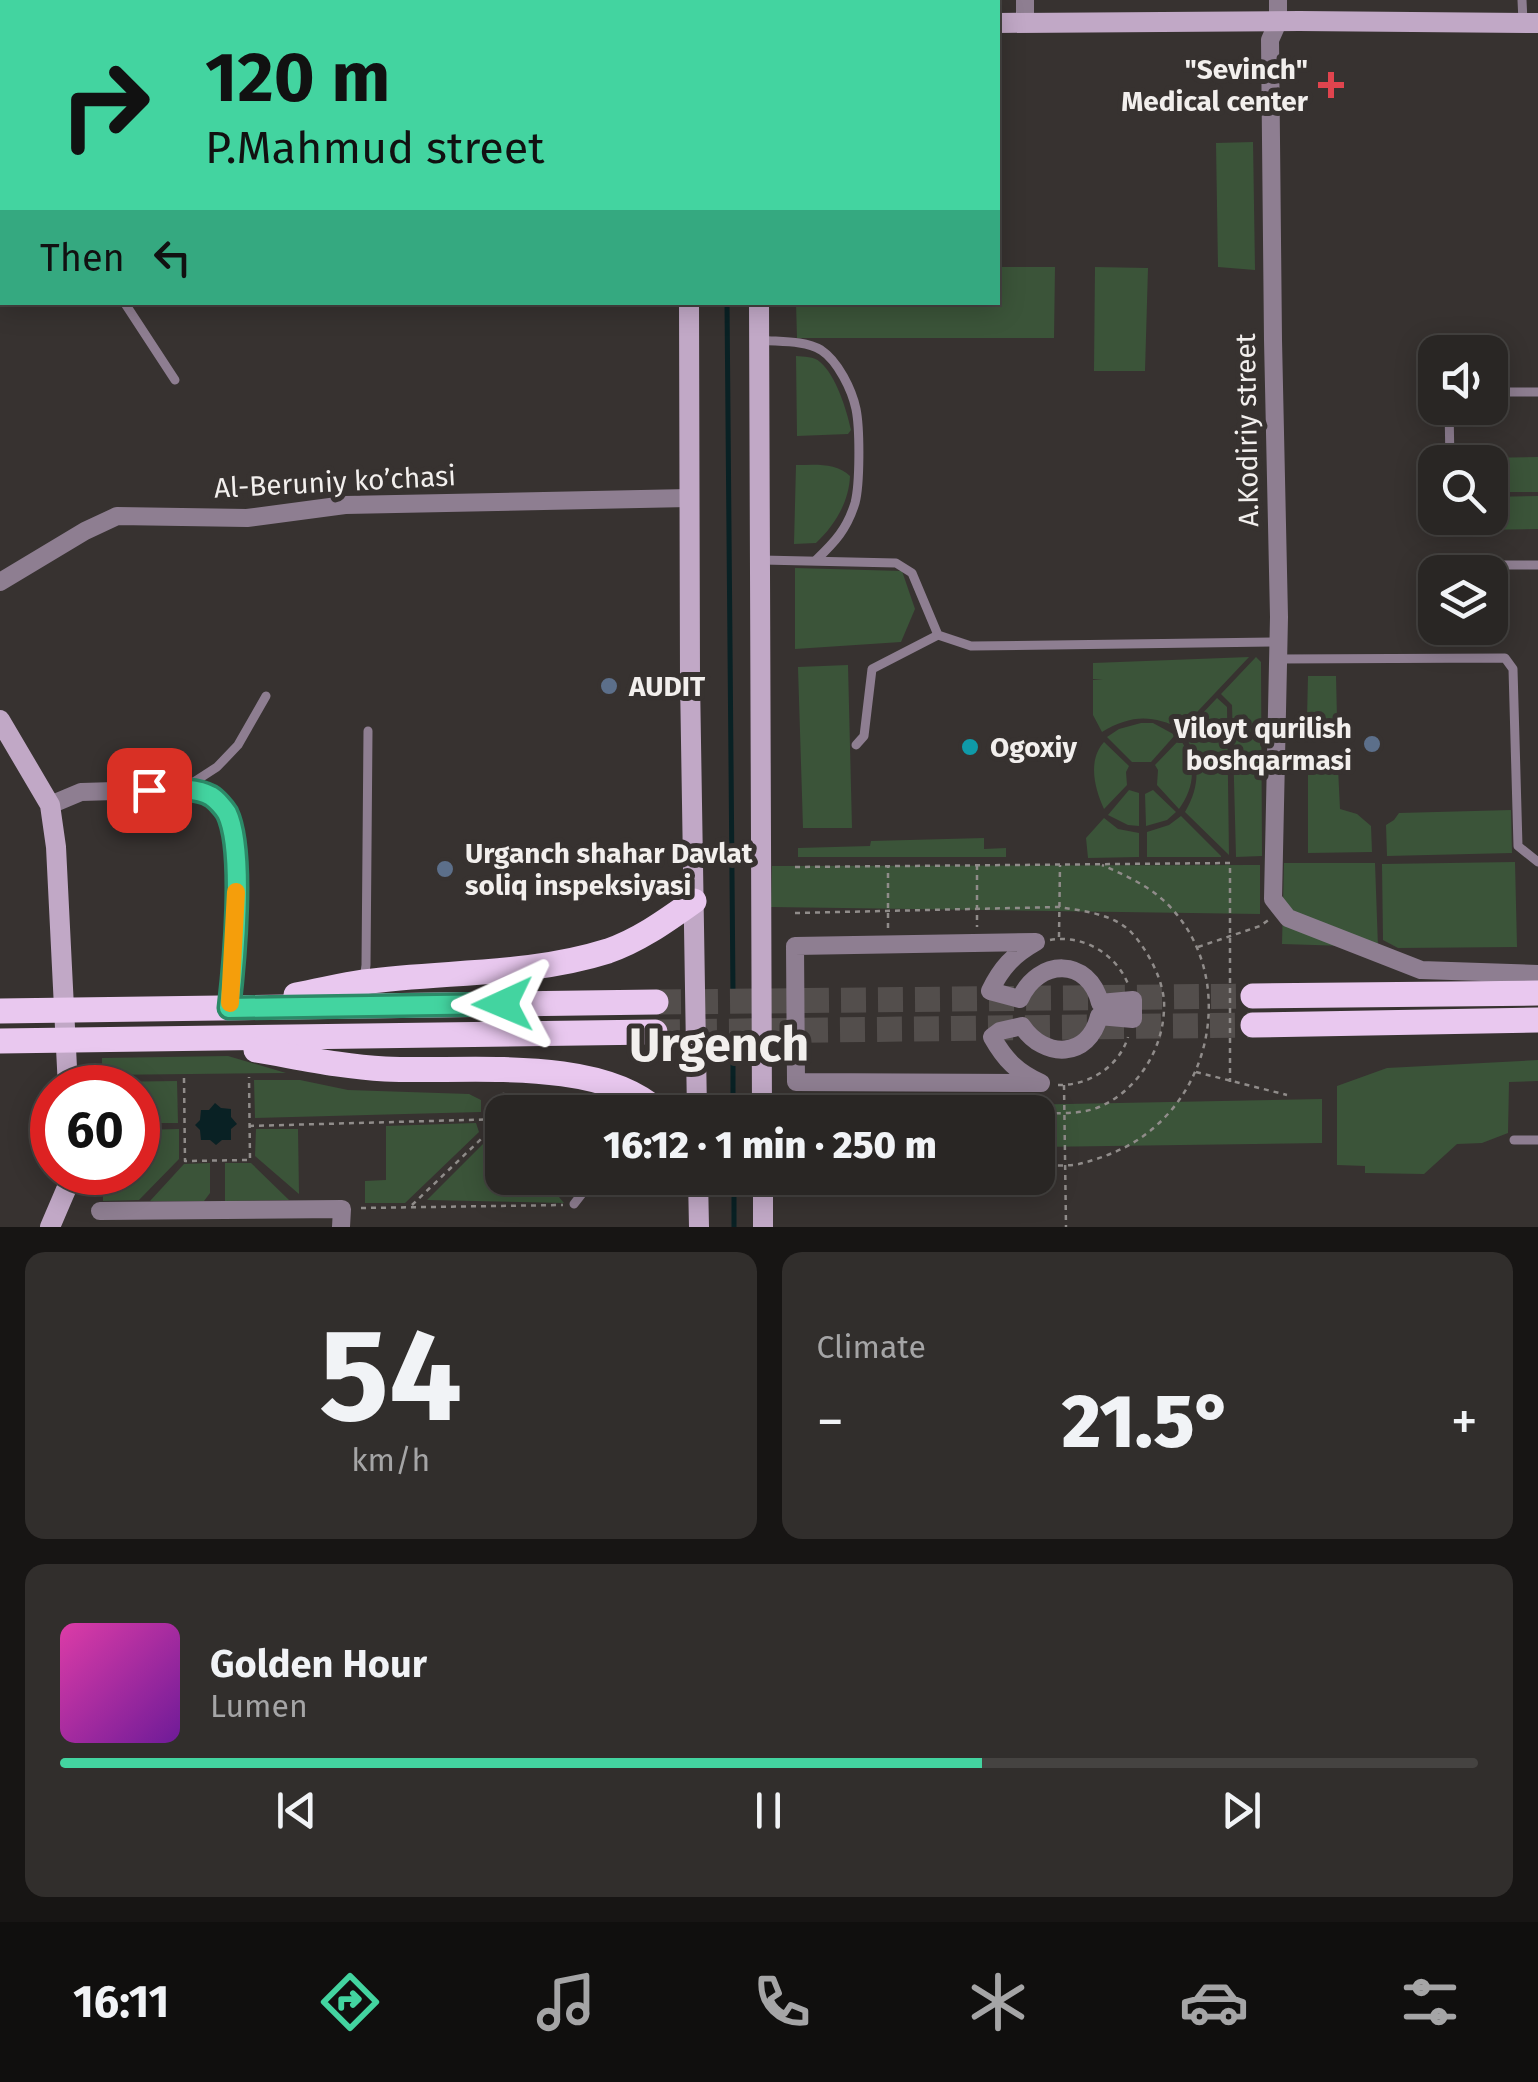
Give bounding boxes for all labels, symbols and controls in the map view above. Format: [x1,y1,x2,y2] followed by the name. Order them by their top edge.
[205,36,390,120] text: 120 m
[40,40,170,170] icon: right
[1121,53,1309,118] place label: "Sevinch" Medical center
[1318,72,1344,98] marker: "Sevinch" Medical center
[205,121,545,175] text: P.Mahmud street
[145,230,200,285] icon: left
[40,235,125,281] text: Then
[1229,332,1265,527] street label: A.Kodiriy street
[1418,335,1508,645] map controls
[1418,335,1508,425] button: sound
[1418,445,1508,535] button: search
[213,459,457,505] street label: Al-Beruniy ko’chasi
[1418,555,1508,645] button: layers
[628,670,706,703] place label: AUDIT
[598,675,620,697] marker: AUDIT
[1173,712,1352,777] place label: Viloyt qurilish boshqarmasi
[990,731,1077,764] place label: Ogoxiy
[1361,733,1383,755] marker: Viloyt qurilish boshqarmasi
[959,736,981,758] marker: Ogoxiy
[107,748,192,833] pin
[122,763,177,818] icon: arrive
[465,837,754,902] place label: Urganch shahar Davlat soliq inspeksiyasi
[434,858,456,880] marker: Urganch shahar Davlat soliq inspeksiyasi
[451,952,555,1056] position arrow
[629,1016,809,1074] district label: Urgench
[30,1065,160,1195] speed limit sign: 60
[603,1122,937,1168] text: 16:12 · 1 min · 250 m
[319,1298,462,1454] text: 54
[817,1328,926,1366] text: Climate
[1062,1377,1233,1467] text: 21.5°
[817,1389,844,1455] text: −
[1451,1389,1478,1455] text: +
[351,1441,430,1479] text: km/h
[210,1641,427,1687] text: Golden Hour
[210,1687,308,1725] text: Lumen
[269,1783,324,1838] icon: previous
[741,1783,796,1838] icon: pause
[1214,1783,1269,1838] icon: next
[315,1967,385,2037] icon: directions
[531,1967,601,2037] icon: music
[747,1967,817,2037] icon: phone
[963,1967,1033,2037] icon: climate
[1179,1967,1249,2037] icon: car
[1395,1967,1465,2037] icon: filters
[73,1975,169,2029] text: 16:11

